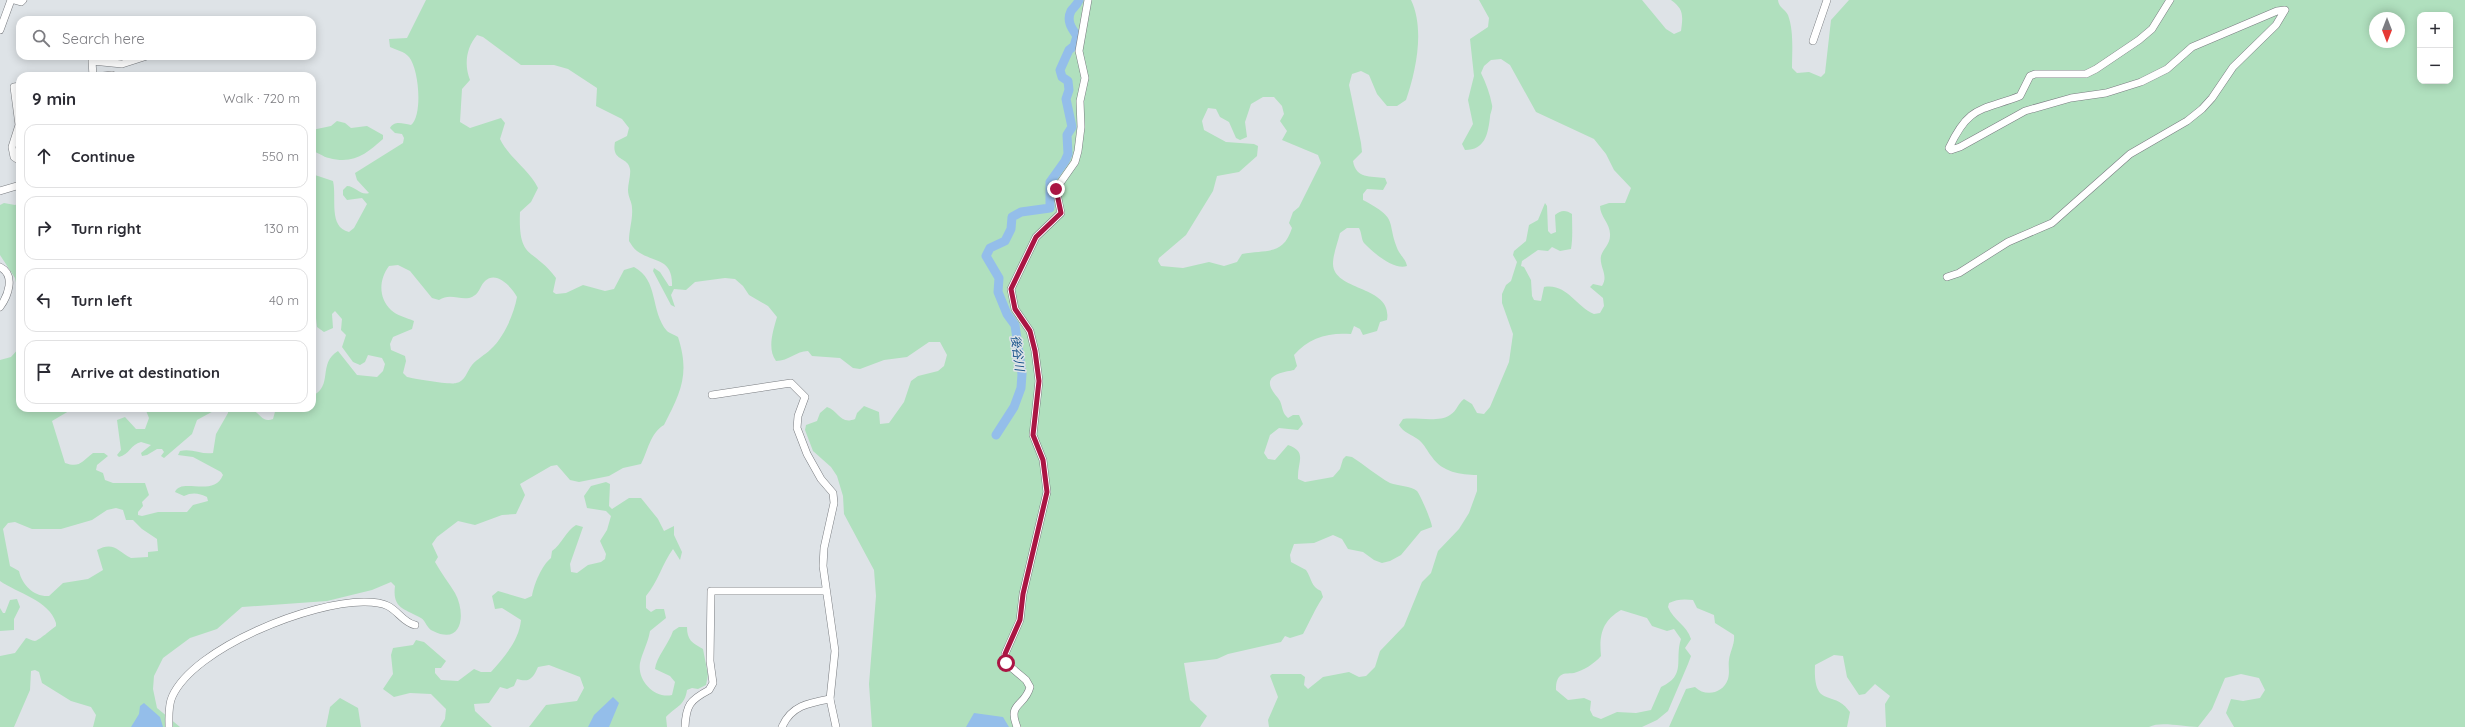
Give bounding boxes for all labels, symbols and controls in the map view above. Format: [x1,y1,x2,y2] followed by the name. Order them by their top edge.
[2369,12,2405,48] north arrow
[2417,12,2453,84] map controls
[2417,12,2453,48] button: +
[16,16,316,60] search box
[30,27,52,49] icon: search
[62,29,145,48] text: Search here
[2417,48,2453,84] button: −
[32,88,76,109] text: 9 min
[223,90,300,106] text: Walk · 720 m
[33,145,55,167] icon: ahead
[71,147,135,166] text: Continue
[262,148,299,164] text: 550 m
[1047,180,1065,198] route end
[33,217,55,239] icon: right
[71,219,142,238] text: Turn right
[264,220,299,236] text: 130 m
[33,289,55,311] icon: left
[71,291,133,310] text: Turn left
[269,292,299,308] text: 40 m
[1008,334,1028,374] water label: 後谷川
[33,361,55,383] icon: arrive
[71,363,220,382] text: Arrive at destination
[997,654,1015,672] route start

